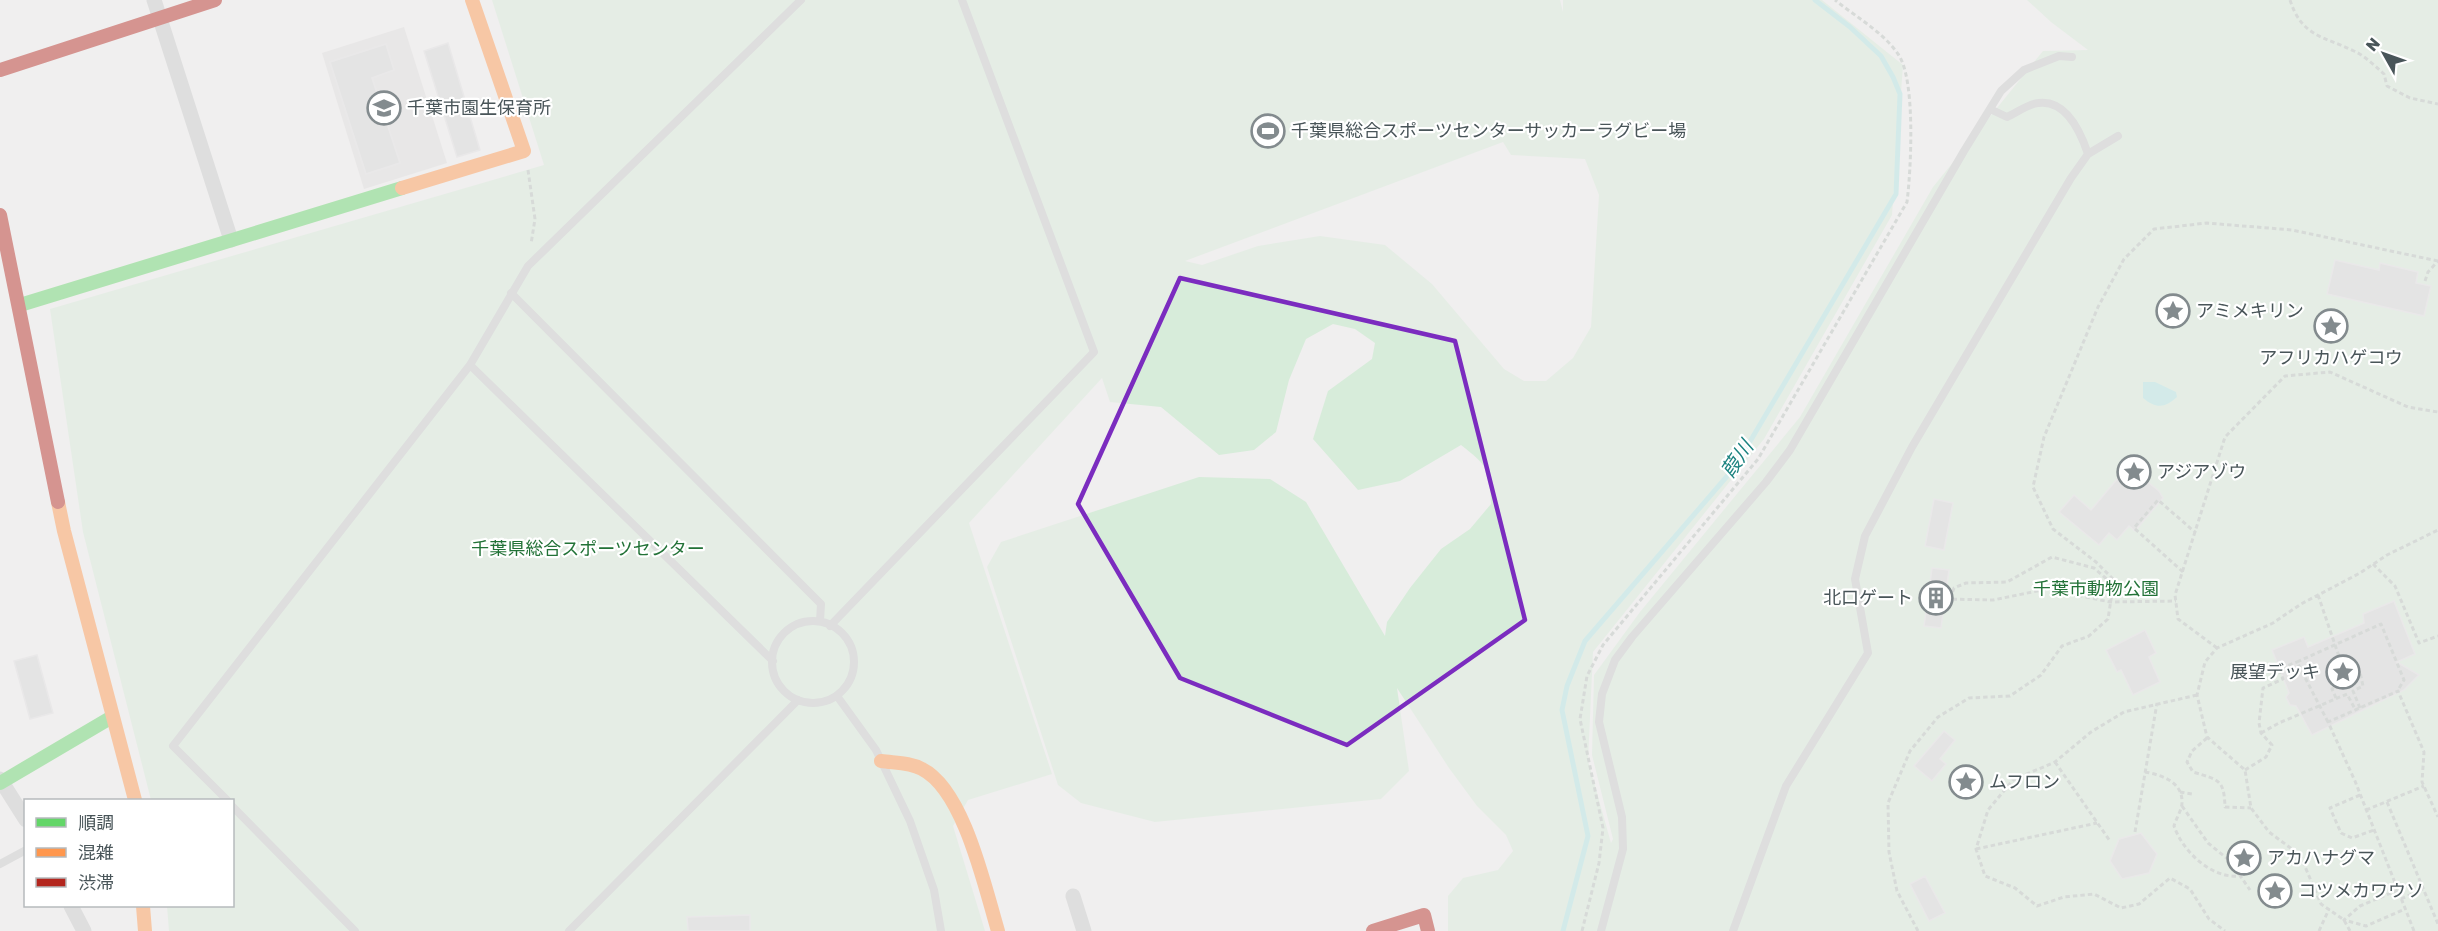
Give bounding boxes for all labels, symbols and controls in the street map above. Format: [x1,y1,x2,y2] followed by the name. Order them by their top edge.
[2354,24,2414,84] north arrow
[2362,34,2384,55] text: N
[366,90,402,126] school or university icon: 千葉市園生保育所
[407,97,551,119] place label: 千葉市園生保育所
[1250,113,1286,149] sports icon: 千葉県総合スポーツセンターサッカーラグビー場
[1291,120,1686,142] place label: 千葉県総合スポーツセンターサッカーラグビー場
[2155,293,2191,329] place icon: アミメキリン
[2196,300,2304,322] place label: アミメキリン
[2313,308,2349,344] place icon: アフリカハゲコウ
[2259,347,2403,369] place label: アフリカハゲコウ
[1716,434,1759,482] water label: 葭川
[2116,454,2152,490] place icon: アジアゾウ
[2157,461,2246,483] place label: アジアゾウ
[471,538,705,560] park label: 千葉県総合スポーツセンター
[2033,578,2159,600] park label: 千葉市動物公園
[1918,580,1954,616] building icon: 北口ゲート
[1823,587,1913,609] place label: 北口ゲート
[2325,654,2361,690] place icon: 展望デッキ
[2230,661,2320,683] place label: 展望デッキ
[1948,764,1984,800] place icon: ムフロン
[1989,771,2060,793] place label: ムフロン
[24,799,234,907] legend
[78,812,114,834] text: 順調
[2226,840,2262,876] place icon: アカハナグマ
[78,842,114,864] text: 混雑
[2267,847,2375,869] place label: アカハナグマ
[78,872,114,894] text: 渋滞
[2257,873,2293,909] place icon: コツメカワウソ
[2298,880,2424,902] place label: コツメカワウソ

